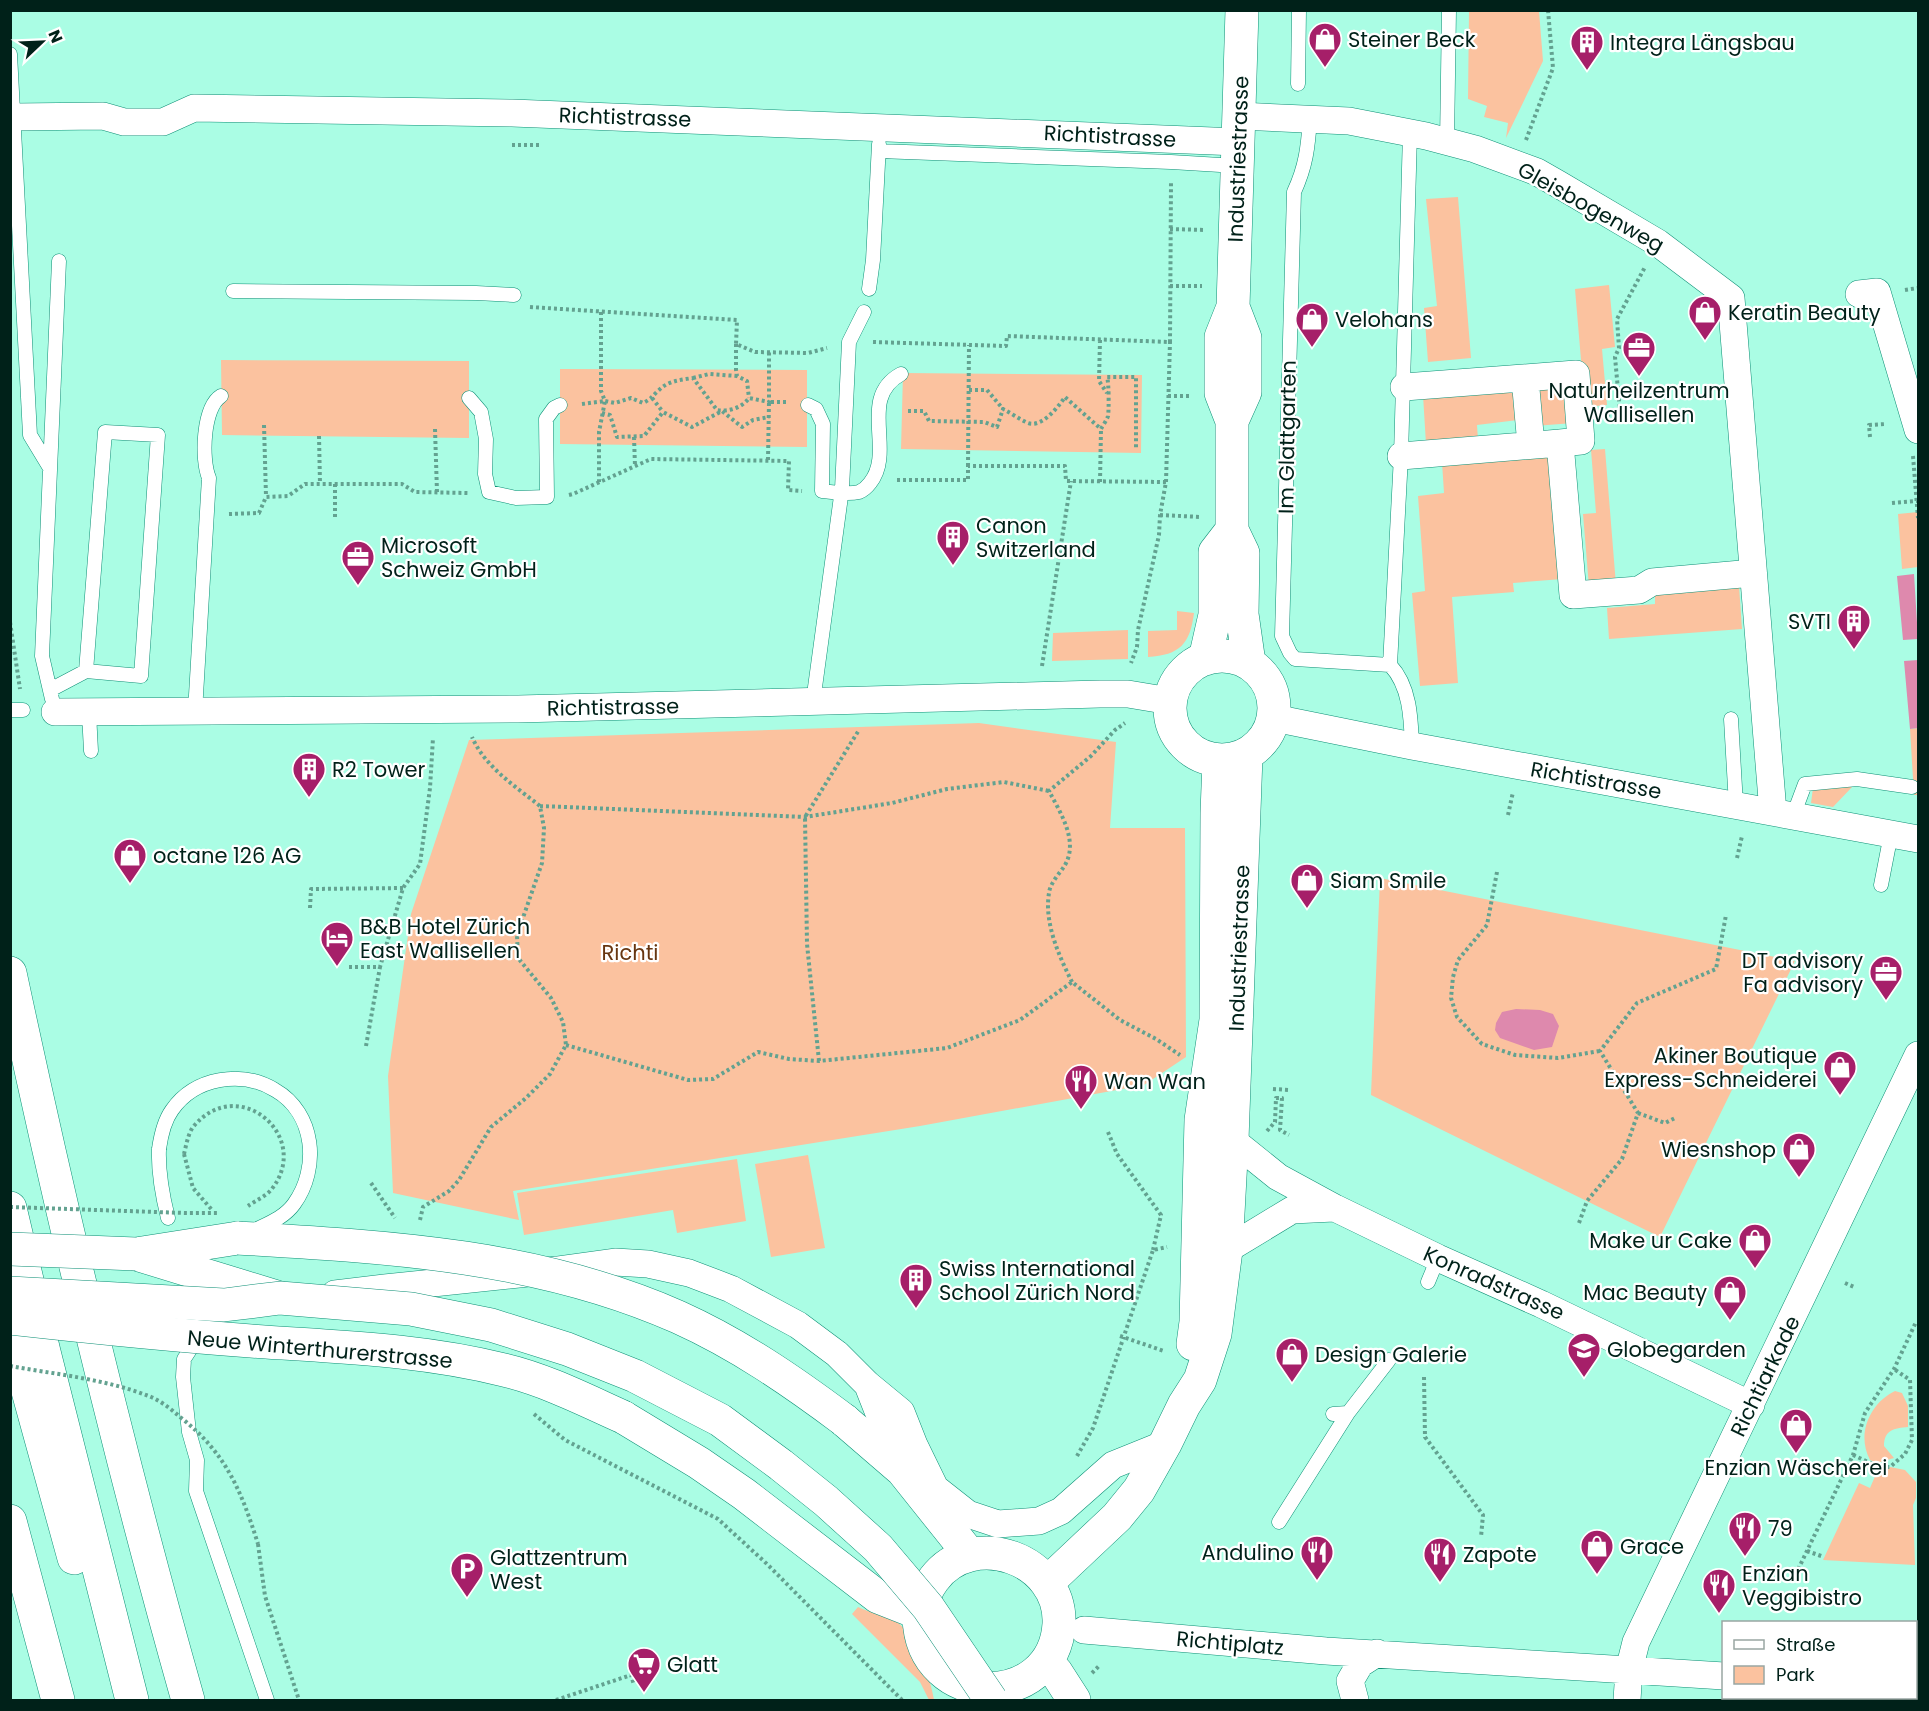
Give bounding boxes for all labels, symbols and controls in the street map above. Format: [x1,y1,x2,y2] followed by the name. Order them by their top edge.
[12,12,72,72] north arrow
[1307,21,1343,68] shop icon: Steiner Beck
[1569,24,1605,71] building icon: Integra Längsbau
[1348,25,1476,54] place label: Steiner Beck
[42,26,68,46] text: N
[1610,28,1795,57] place label: Integra Längsbau
[1221,75,1255,243] street label: Industriestrasse
[558,100,692,134] street label: Richtistrasse
[1043,118,1177,154] street label: Richtistrasse
[1513,155,1669,259] street label: Gleisbogenweg
[1687,294,1723,341] shop icon: Keratin Beauty
[1728,298,1881,327] place label: Keratin Beauty
[1294,301,1330,348] shop icon: Velohans
[1335,305,1433,334] place label: Velohans
[1621,330,1657,377] office icon: Naturheilzentrum Wallisellen
[1271,360,1303,514] street label: Im Glattgarten
[1548,376,1730,429] place label: Naturheilzentrum Wallisellen
[976,511,1096,564] place label: Canon Switzerland
[935,519,971,566] building icon: Canon Switzerland
[381,531,537,584] place label: Microsoft Schweiz GmbH
[340,539,376,586] office icon: Microsoft Schweiz GmbH
[1836,603,1872,650] building icon: SVTI
[1788,607,1831,636] place label: SVTI
[546,691,680,723] street label: Richtistrasse
[291,751,327,798] building icon: R2 Tower
[1528,754,1664,806] street label: Richtistrasse
[332,755,425,784] place label: R2 Tower
[112,837,148,884] shop icon: octane 126 AG
[153,841,301,870] place label: octane 126 AG
[1289,862,1325,909] shop icon: Siam Smile
[1222,864,1256,1032] street label: Industriestrasse
[1330,866,1446,895] place label: Siam Smile
[360,912,530,965] place label: B&B Hotel Zürich East Wallisellen
[319,920,355,967] hotel icon: B&B Hotel Zürich East Wallisellen
[602,938,658,967] park label: Richti
[1742,946,1863,999] place label: DT advisory Fa advisory
[1868,954,1904,1001] office icon: DT advisory Fa advisory
[1604,1041,1817,1094] place label: Akiner Boutique Express-Schneiderei
[1822,1049,1858,1096] shop icon: Akiner Boutique Express-Schneiderei
[1063,1063,1099,1110] restaurant icon: Wan Wan
[1104,1067,1206,1096] place label: Wan Wan
[1781,1131,1817,1178] shop icon: Wiesnshop
[1661,1135,1776,1164] place label: Wiesnshop
[1737,1222,1773,1269] shop icon: Make ur Cake
[1589,1226,1732,1255] place label: Make ur Cake
[1419,1239,1569,1327] street label: Konradstrasse
[939,1254,1135,1307] place label: Swiss International School Zürich Nord
[898,1262,934,1309] building icon: Swiss International School Zürich Nord
[1712,1274,1748,1321] shop icon: Mac Beauty
[1583,1278,1707,1307] place label: Mac Beauty
[1723,1311,1807,1441] street label: Richtiarkade
[186,1323,454,1375] street label: Neue Winterthurerstrasse
[1566,1331,1602,1378] school or university icon: Globegarden
[1607,1335,1746,1364] place label: Globegarden
[1274,1336,1310,1383] shop icon: Design Galerie
[1315,1340,1467,1369] place label: Design Galerie
[1778,1407,1814,1454] shop icon: Enzian Wäscherei
[1704,1453,1888,1482] place label: Enzian Wäscherei
[1727,1510,1763,1557] restaurant icon: 79
[1768,1514,1793,1543] place label: 79
[1579,1528,1615,1575] shop icon: Grace
[1620,1532,1684,1561] place label: Grace
[1299,1534,1335,1581] restaurant icon: Andulino
[1422,1536,1458,1583] restaurant icon: Zapote
[1202,1538,1294,1567] place label: Andulino
[1463,1540,1537,1569] place label: Zapote
[490,1543,628,1596] place label: Glattzentrum West
[449,1551,485,1598] parking icon: Glattzentrum West
[1742,1559,1862,1612] place label: Enzian Veggibistro
[1701,1567,1737,1614] restaurant icon: Enzian Veggibistro
[1722,1621,1917,1699] legend
[1175,1624,1285,1662] street label: Richtiplatz
[1776,1632,1835,1657] text: Straße
[626,1646,662,1693] supermarket icon: Glatt
[667,1650,718,1679] place label: Glatt
[1776,1662,1815,1687] text: Park

